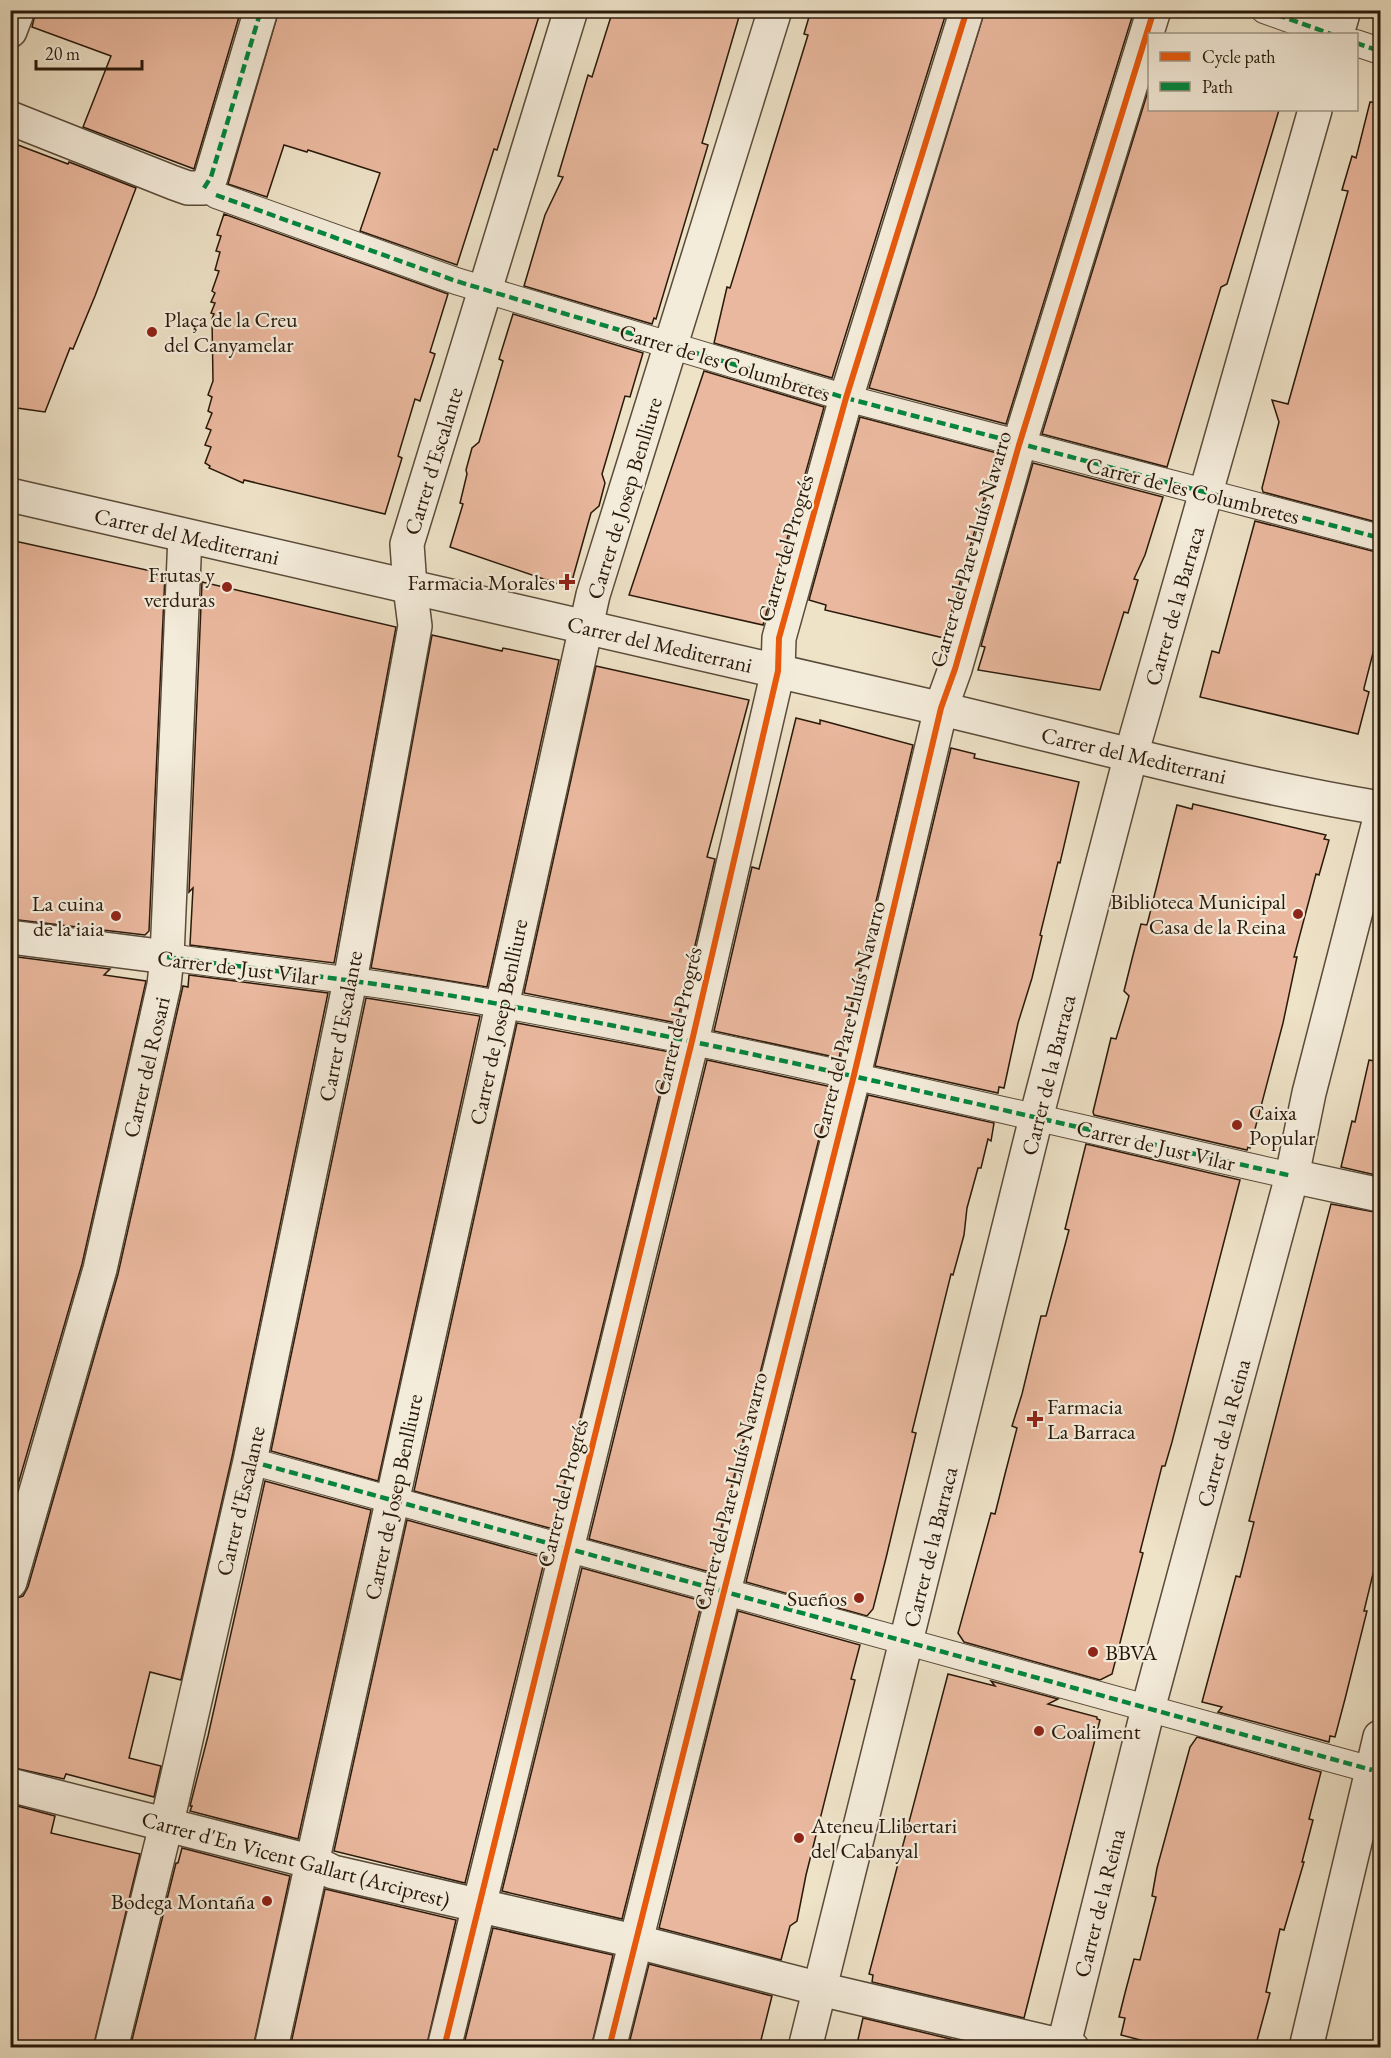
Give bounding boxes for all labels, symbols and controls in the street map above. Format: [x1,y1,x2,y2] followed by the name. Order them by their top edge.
[36,33,142,71] scale bar
[1148,33,1358,111] legend
[45,42,80,65] text: 20 m
[1202,45,1276,68] text: Cycle path
[1202,75,1233,98] text: Path
[164,305,298,359] place label: Plaça de la Creu del Canyamelar
[616,317,834,408] street label: Carrer de les Columbretes
[145,325,159,339] marker: Plaça de la Creu del Canyamelar
[397,383,470,539] street label: Carrer d'Escalante
[580,393,669,603] street label: Carrer de Josep Benlliure
[923,427,1018,671] street label: Carrer del Pare Lluís Navarro
[1083,450,1303,531] street label: Carrer de les Columbretes
[751,471,820,625] street label: Carrer del Progrés
[92,501,282,572] street label: Carrer del Mediterrani
[1138,523,1211,689] street label: Carrer de la Barraca
[144,560,215,614] place label: Frutas y verduras
[407,568,555,597] place label: Farmacia Morales
[560,575,574,589] marker: Farmacia Morales
[220,580,234,594] marker: Frutas y verduras
[565,609,755,680] street label: Carrer del Mediterrani
[1039,720,1229,791] street label: Carrer del Mediterrani
[1110,887,1286,941] place label: Biblioteca Municipal Casa de la Reina
[32,889,104,943] place label: La cuina de la iaia
[805,898,892,1142] street label: Carrer del Pare Lluís Navarro
[1291,907,1305,921] marker: Biblioteca Municipal Casa de la Reina
[109,909,123,923] marker: La cuina de la iaia
[462,916,535,1128] street label: Carrer de Josep Benlliure
[156,943,321,992] street label: Carrer de Just Vilar
[646,944,709,1098] street label: Carrer del Progrés
[312,948,369,1104] street label: Carrer d'Escalante
[1015,992,1083,1158] street label: Carrer de la Barraca
[116,994,177,1141] street label: Carrer del Rosari
[1249,1098,1316,1152] place label: Caixa Popular
[1074,1113,1239,1178] street label: Carrer de Just Vilar
[1230,1118,1244,1132] marker: Caixa Popular
[1190,1356,1257,1510] street label: Carrer de la Reina
[687,1369,774,1613] street label: Carrer del Pare Lluís Navarro
[357,1391,430,1603] street label: Carrer de Josep Benlliure
[1047,1392,1136,1446] place label: Farmacia La Barraca
[1028,1412,1042,1426] marker: Farmacia La Barraca
[530,1416,595,1570] street label: Carrer del Progrés
[209,1423,272,1579] street label: Carrer d'Escalante
[897,1464,965,1630] street label: Carrer de la Barraca
[787,1584,847,1613] place label: Sueños
[852,1591,866,1605] marker: Sueños
[1105,1638,1158,1667] place label: BBVA
[1086,1645,1100,1659] marker: BBVA
[1051,1717,1141,1746] place label: Coaliment
[1032,1724,1046,1738] marker: Coaliment
[138,1804,453,1915] street label: Carrer d'En Vicent Gallart (Arciprest)
[810,1811,957,1865] place label: Ateneu Llibertari del Cabanyal
[1067,1826,1132,1980] street label: Carrer de la Reina
[792,1831,806,1845] marker: Ateneu Llibertari del Cabanyal
[111,1887,255,1916] place label: Bodega Montaña
[260,1894,274,1908] marker: Bodega Montaña

